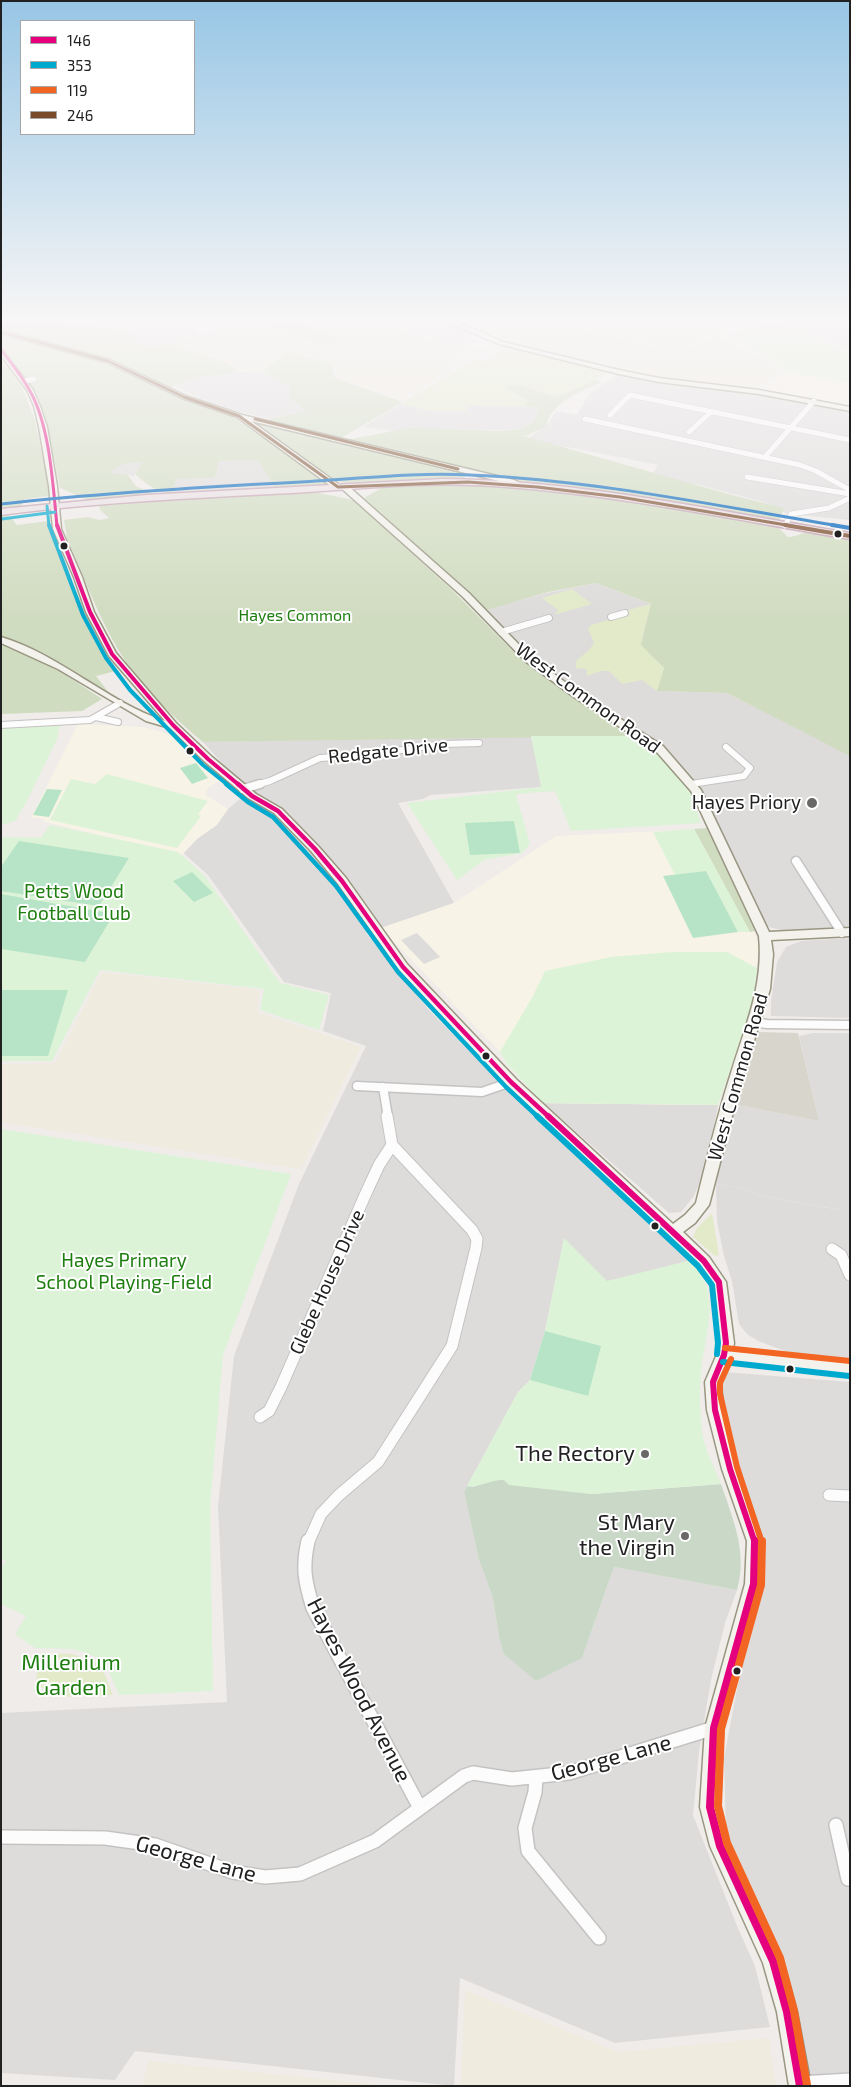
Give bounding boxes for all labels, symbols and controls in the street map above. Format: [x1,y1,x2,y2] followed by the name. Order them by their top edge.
[20,20,195,135] legend
[67,31,91,49] text: 146
[67,56,92,74] text: 353
[67,81,88,99] text: 119
[67,106,93,124] text: 246
[833,529,843,539] unlabelled marker
[59,541,69,551] unlabelled marker
[239,606,351,626] park label: Hayes Common
[511,638,665,758] street label: West Common Road
[327,733,449,769] street label: Redgate Drive
[185,746,195,756] unlabelled marker
[692,792,801,814] place label: Hayes Priory
[805,796,819,810] marker: Hayes Priory
[17,881,131,925] park label: Petts Wood Football Club
[703,990,773,1164] street label: West Common Road
[481,1051,491,1061] unlabelled marker
[285,1206,369,1358] street label: Glebe House Drive
[650,1221,660,1231] unlabelled marker
[36,1250,212,1294] park label: Hayes Primary School Playing-Field
[785,1364,795,1374] unlabelled marker
[515,1441,635,1467] place label: The Rectory
[639,1448,651,1460] marker: The Rectory
[579,1510,675,1562] place label: St Mary the Virgin
[679,1530,691,1542] marker: St Mary the Virgin
[301,1594,417,1786] street label: Hayes Wood Avenue
[21,1650,121,1702] park label: Millenium Garden
[732,1666,742,1676] unlabelled marker
[548,1729,674,1787] street label: George Lane
[133,1830,259,1888] street label: George Lane

